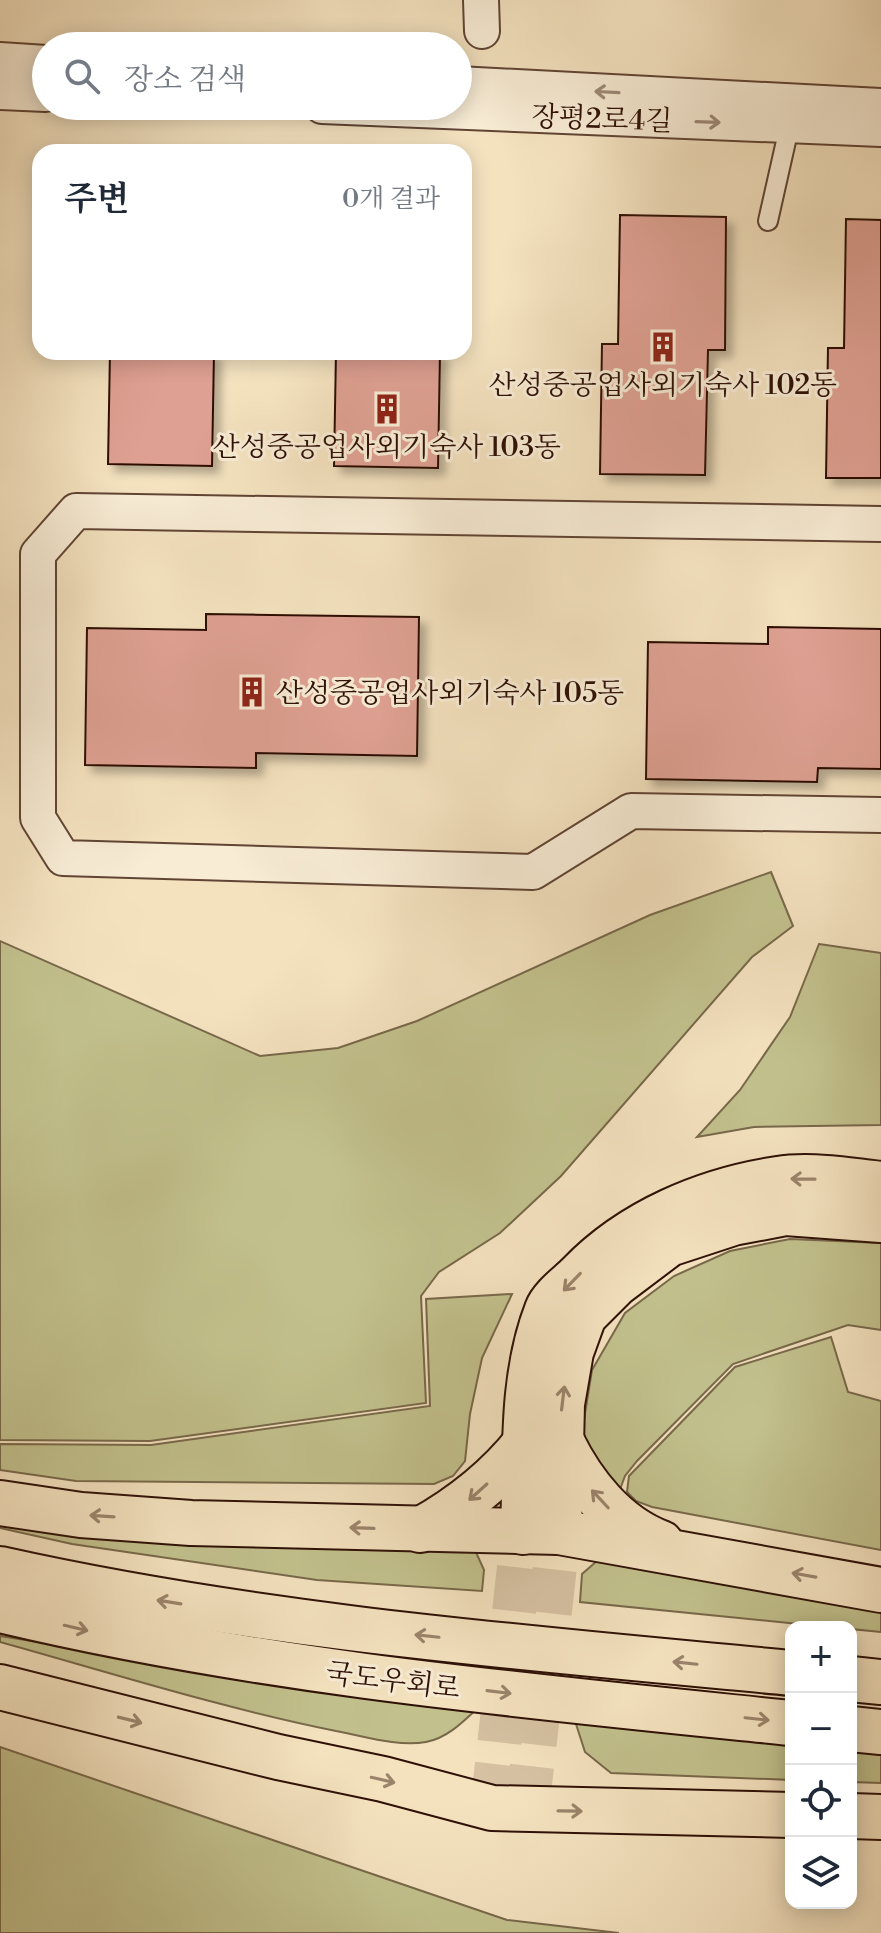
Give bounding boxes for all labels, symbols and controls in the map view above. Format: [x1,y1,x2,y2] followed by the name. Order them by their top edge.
[32,32,472,120] search box
[60,54,104,98] icon: search
[124,61,246,99] text: 장소 검색
[594,84,621,99] one-way arrow
[531,100,673,139] street label: 장평2로4길
[694,115,721,130] one-way arrow
[64,179,130,221] text: 주변
[342,183,440,215] text: 0개 결과
[646,330,680,364] building icon: 산성중공업사외기숙사 102동
[489,368,837,403] place label: 산성중공업사외기숙사 102동
[370,392,404,426] building icon: 산성중공업사외기숙사 103동
[213,430,561,465] place label: 산성중공업사외기숙사 103동
[235,675,269,709] building icon: 산성중공업사외기숙사 105동
[276,676,624,711] place label: 산성중공업사외기숙사 105동
[790,1171,817,1187] one-way arrow
[563,1272,582,1291] one-way arrow
[556,1386,571,1412] one-way arrow
[468,1482,488,1501] one-way arrow
[592,1490,610,1510] one-way arrow
[89,1508,116,1523] one-way arrow
[349,1521,376,1536] one-way arrow
[792,1567,818,1582] one-way arrow
[157,1594,182,1609] one-way arrow
[63,1621,88,1636] one-way arrow
[785,1621,857,1909] map controls
[785,1621,857,1693] button: +
[414,1628,441,1643] one-way arrow
[673,1655,699,1670] one-way arrow
[324,1656,462,1707] street label: 국도우회로
[486,1685,511,1700] one-way arrow
[785,1693,857,1765] button: −
[743,1712,770,1727] one-way arrow
[116,1713,142,1728] one-way arrow
[785,1765,857,1837] button: locate
[369,1773,395,1788] one-way arrow
[556,1803,583,1818] one-way arrow
[785,1837,857,1909] button: layers

